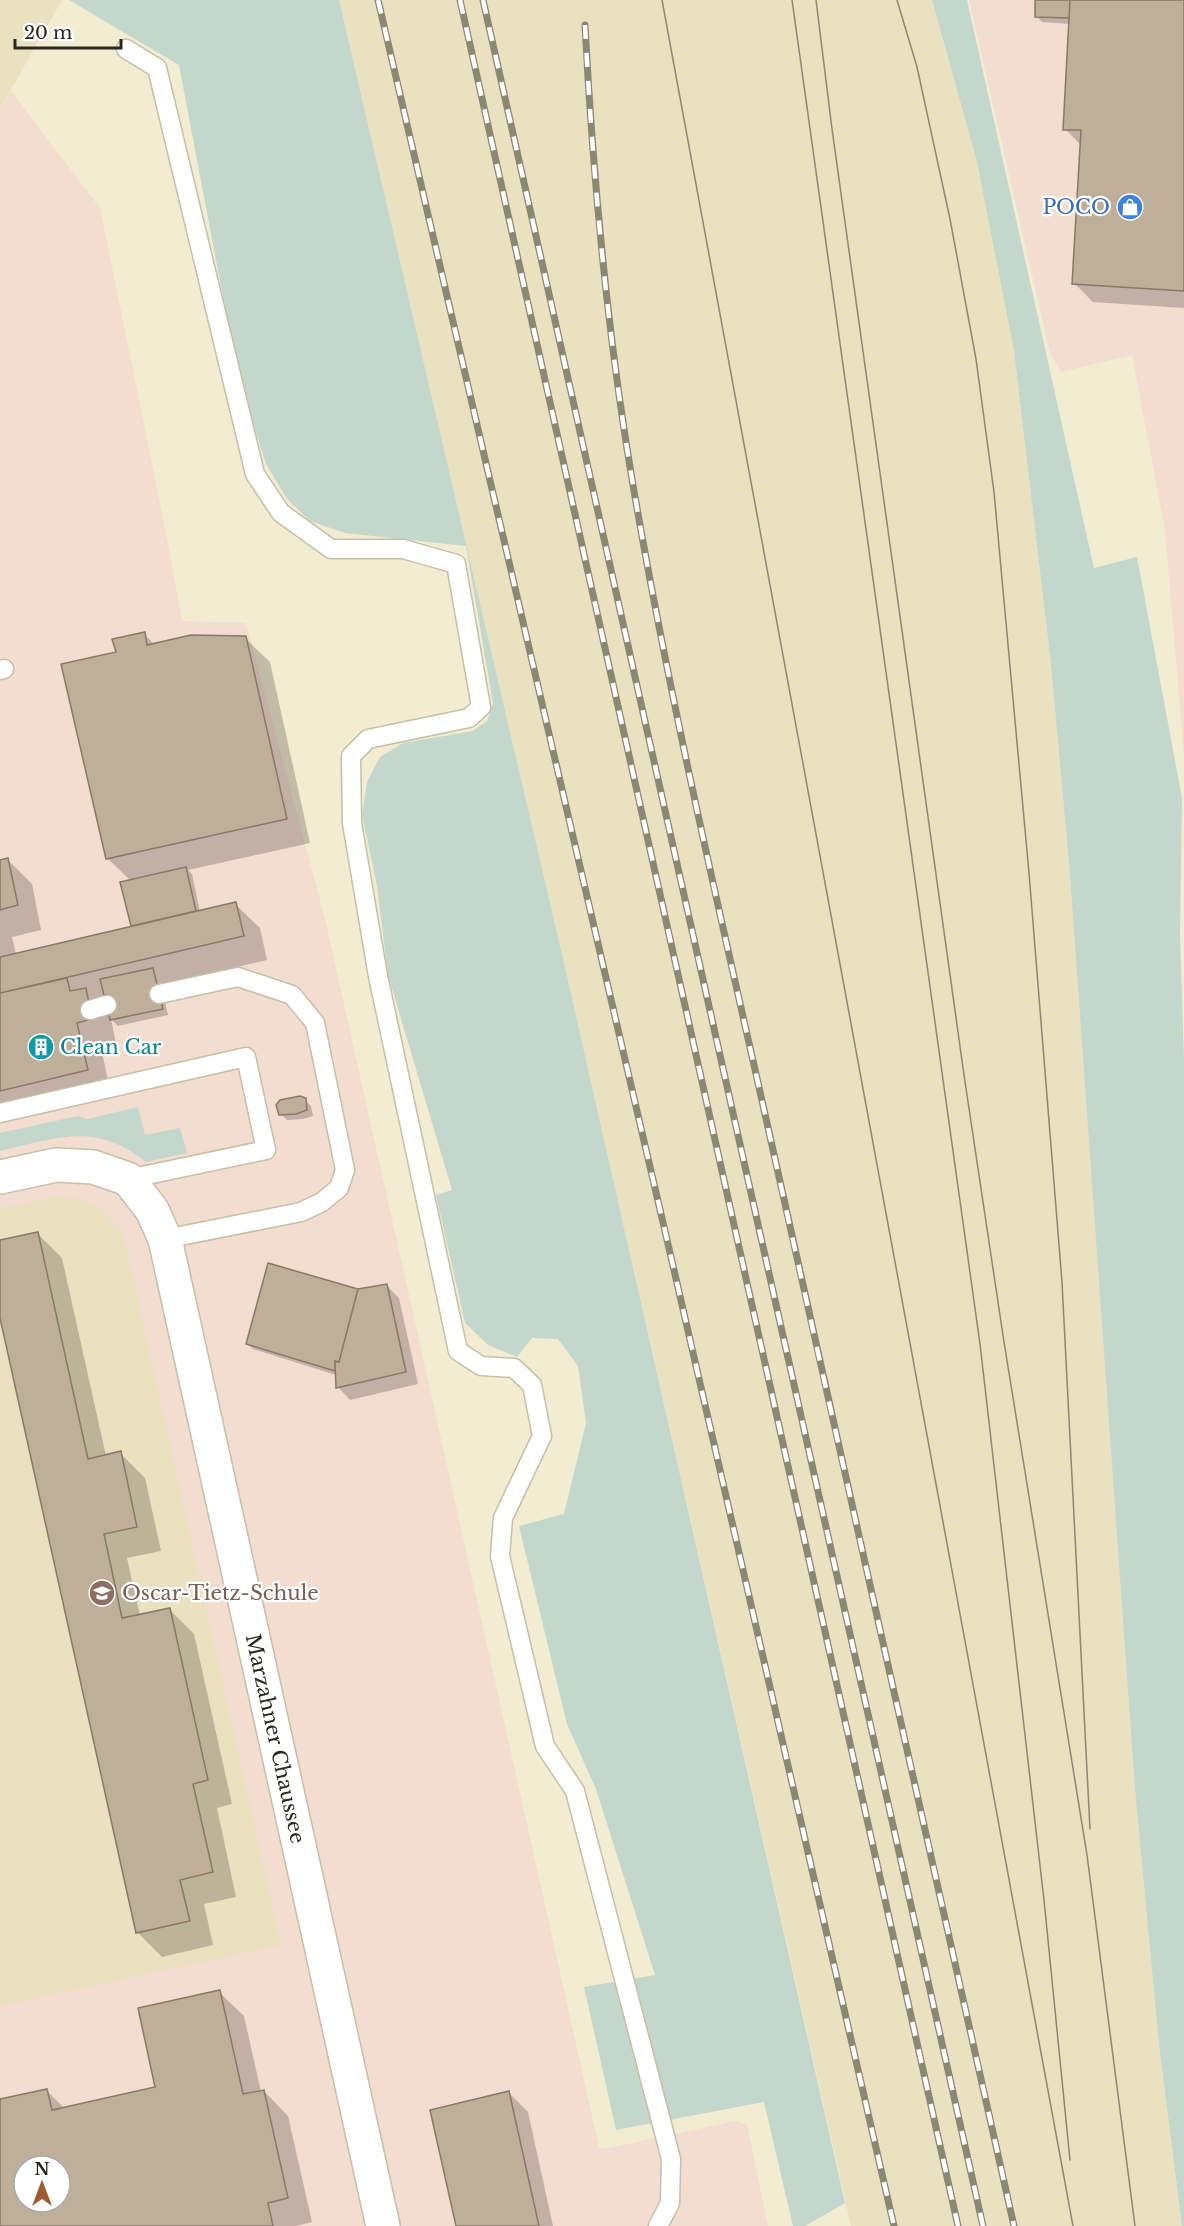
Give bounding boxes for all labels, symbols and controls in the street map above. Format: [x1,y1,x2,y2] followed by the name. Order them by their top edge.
[15,12,122,50] scale bar
[24,22,72,44] text: 20 m
[1115,192,1145,222] shop icon: POCO
[1042,195,1110,219] place label: POCO
[26,1032,56,1062] building icon: Clean Car
[60,1035,162,1059] place label: Clean Car
[87,1578,117,1608] school or university icon: Oscar-Tietz-Schule
[122,1581,319,1605] place label: Oscar-Tietz-Schule
[241,1632,310,1846] street label: Marzahner Chaussee
[12,2154,72,2214] north arrow
[34,2159,50,2179] text: N

